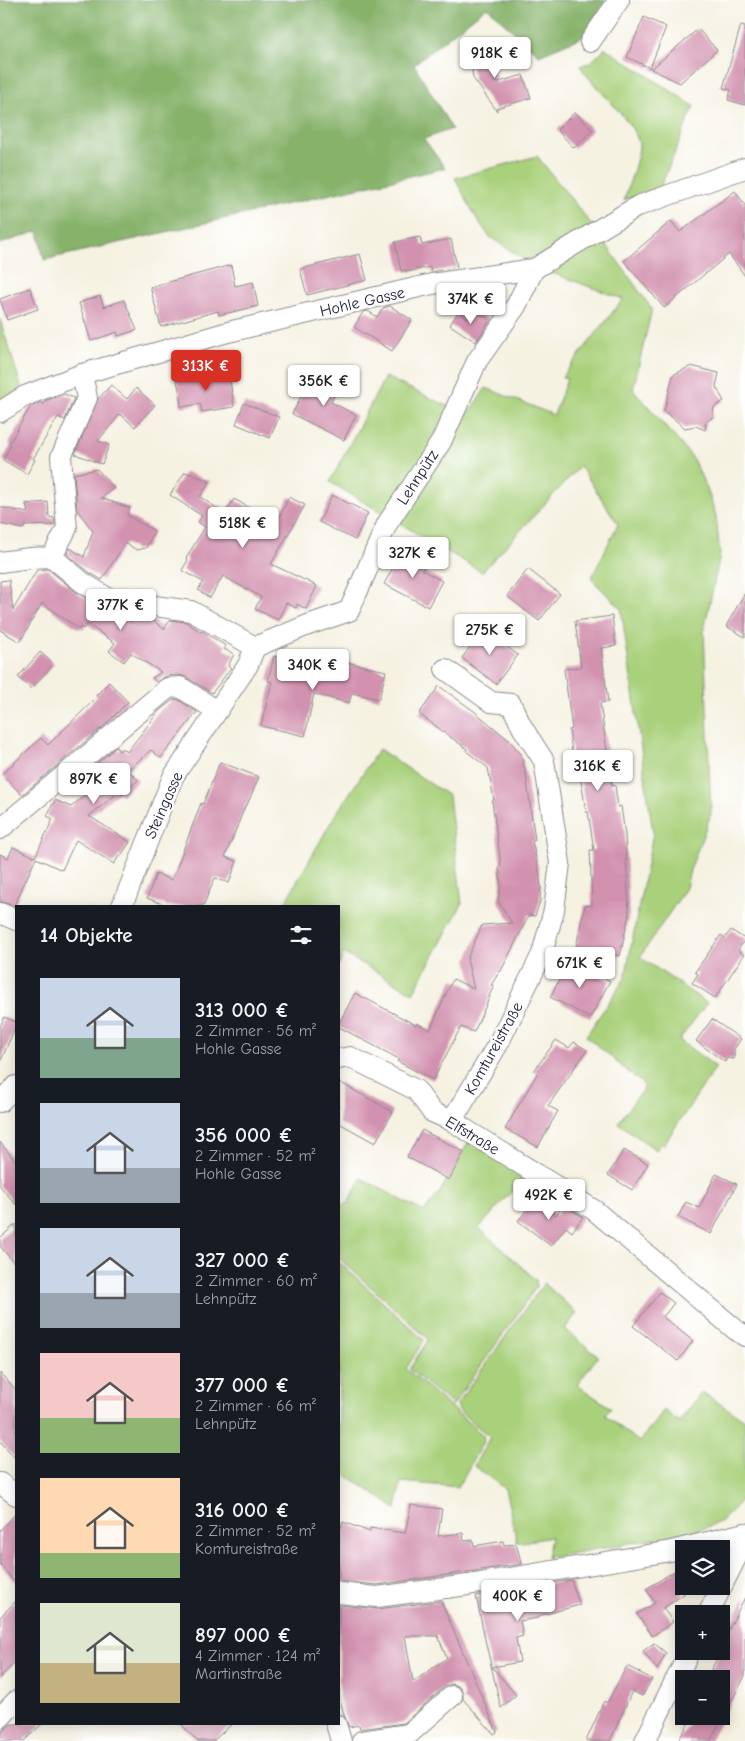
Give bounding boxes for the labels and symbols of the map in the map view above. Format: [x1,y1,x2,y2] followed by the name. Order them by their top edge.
[454,36,536,79] pin: 918K €
[430,282,512,325] pin: 374K €
[318,283,406,320] street label: Hohle Gasse
[165,350,247,392] pin: 313K €
[283,364,365,407] pin: 356K €
[394,447,442,508] street label: Lehnpütz
[202,506,284,549] pin: 518K €
[372,536,454,579] pin: 327K €
[80,588,162,631] pin: 377K €
[449,614,531,656] pin: 275K €
[272,648,354,691] pin: 340K €
[557,750,639,792] pin: 316K €
[53,762,135,805] pin: 897K €
[141,769,187,842] street label: Steingasse
[539,946,621,989] pin: 671K €
[461,999,527,1098] street label: Komtureistraße
[442,1113,503,1159] street label: Elfstraße
[508,1178,590,1221] pin: 492K €
[477,1580,559,1622] pin: 400K €

